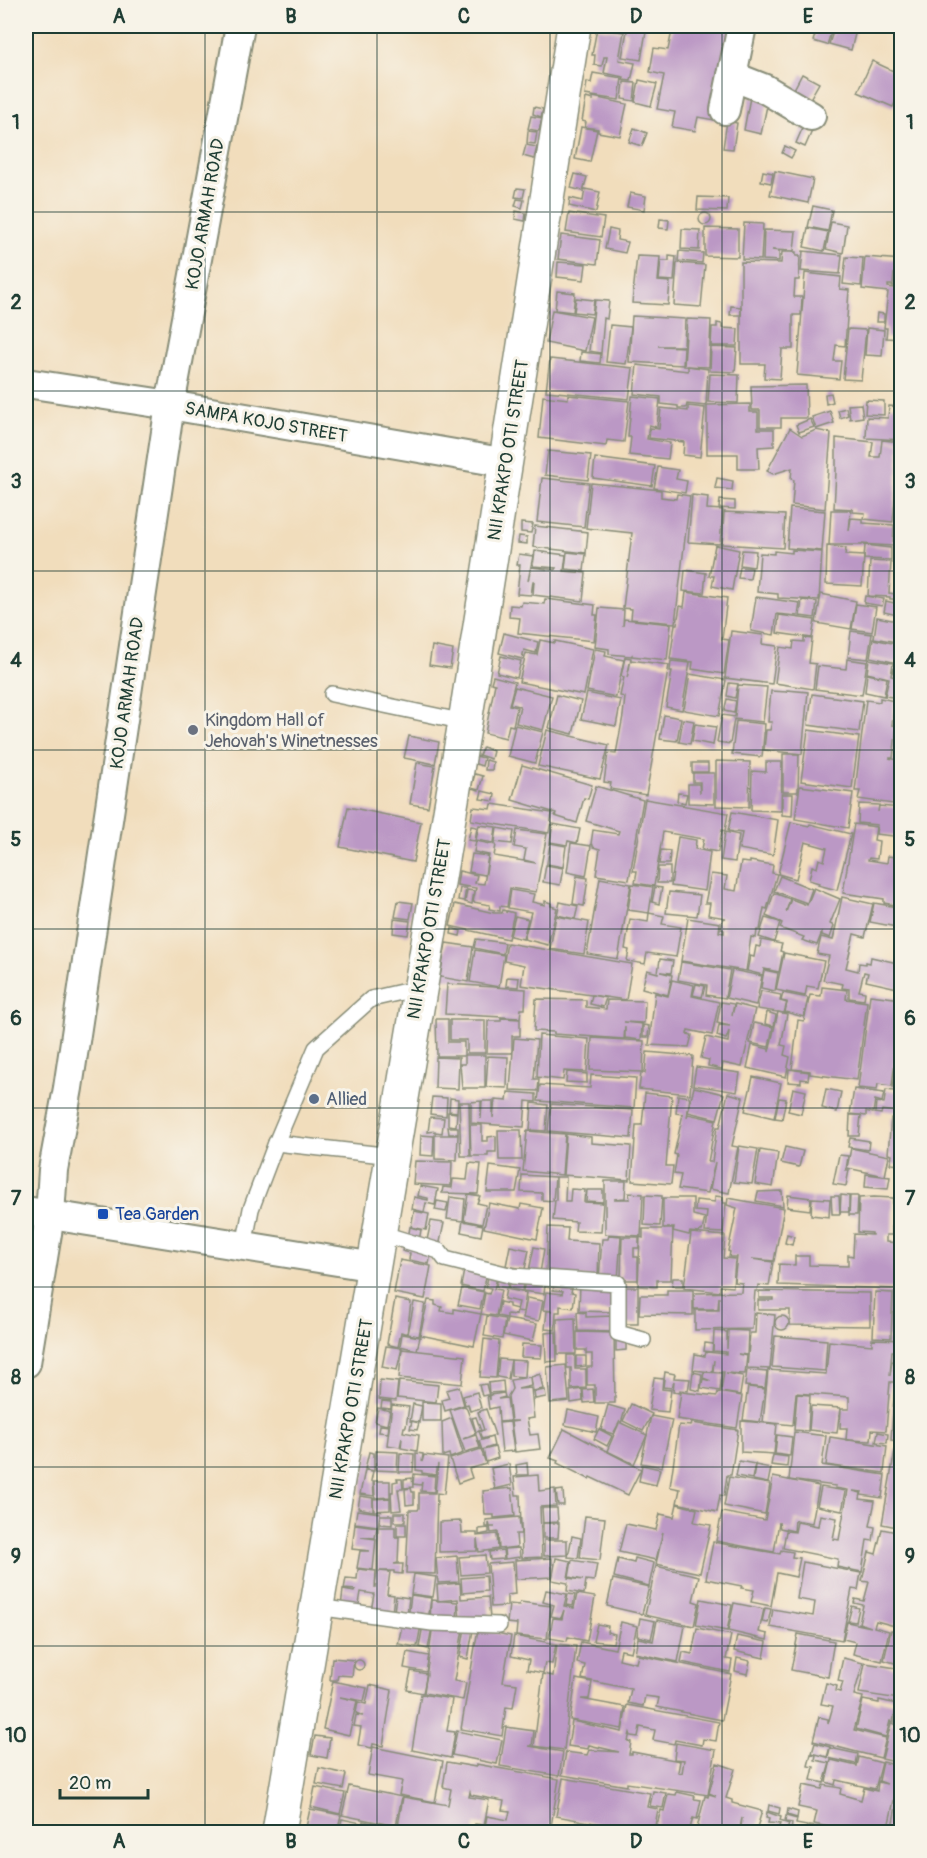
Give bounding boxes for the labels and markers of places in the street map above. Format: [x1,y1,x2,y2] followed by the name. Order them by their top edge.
[205,709,378,753] place label: Kingdom Hall of Jehovah's Winetnesses
[186,723,200,737] marker: Kingdom Hall of Jehovah's Winetnesses
[326,1088,367,1111] place label: Allied
[307,1092,321,1106] marker: Allied
[115,1203,199,1226] place label: Tea Garden
[96,1207,110,1221] marker: Tea Garden

